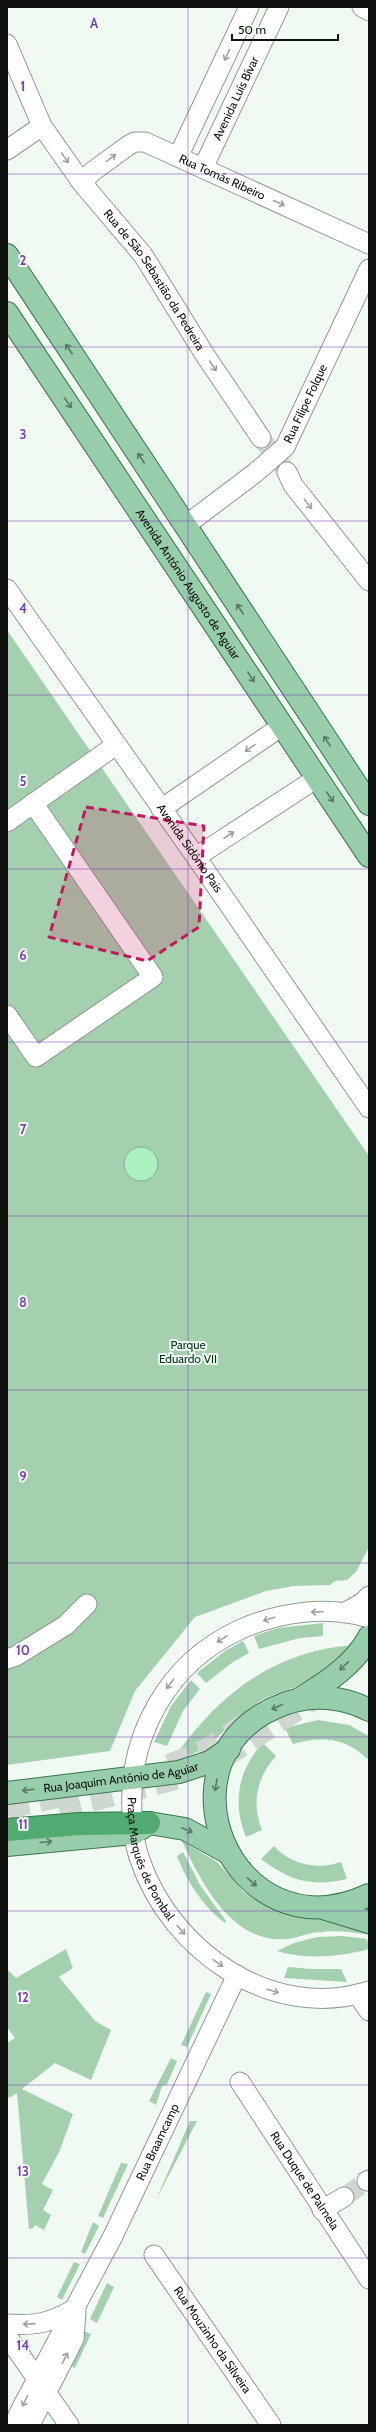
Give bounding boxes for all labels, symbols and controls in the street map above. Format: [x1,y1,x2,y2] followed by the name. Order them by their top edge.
[90,15,99,31] text: A
[232,16,338,42] scale bar
[238,22,266,37] text: 50 m
[223,49,230,61] one-way arrow
[209,54,262,142] street label: Avenida Luís Bívar
[21,78,25,94] text: 1
[177,150,268,203] street label: Rua Tomás Ribeiro
[61,152,69,163] one-way arrow
[106,154,117,162] one-way arrow
[273,200,285,207] one-way arrow
[101,206,208,353] street label: Rua de São Sebastião da Pedreira
[20,252,27,268] text: 2
[65,344,73,355] one-way arrow
[209,361,217,372] one-way arrow
[280,361,330,445] street label: Rua Filipe Folque
[64,397,72,408] one-way arrow
[19,426,27,442] text: 3
[137,452,145,463] one-way arrow
[303,499,312,510] one-way arrow
[133,506,244,662] street label: Avenida António Augusto de Aguiar
[19,600,27,616] text: 4
[236,604,244,615] one-way arrow
[247,671,255,682] one-way arrow
[323,736,331,747] one-way arrow
[245,744,256,752] one-way arrow
[20,773,27,789] text: 5
[326,792,334,803] one-way arrow
[154,801,226,895] street label: Avenida Sidónio Pais
[223,831,235,839] one-way arrow
[19,947,27,963] text: 6
[20,1121,27,1137] text: 7
[19,1294,27,1310] text: 8
[159,1337,217,1366] park label: Parque Eduardo VII
[19,1468,27,1484] text: 9
[311,1608,324,1616] one-way arrow
[263,1616,276,1623] one-way arrow
[216,1636,228,1644] one-way arrow
[16,1642,30,1658] text: 10
[339,1662,349,1671] one-way arrow
[166,1679,174,1690] one-way arrow
[272,1703,284,1711] one-way arrow
[43,1758,200,1795] street label: Rua Joaquim António de Aguiar
[212,1778,220,1791] one-way arrow
[22,1786,35,1794] one-way arrow
[125,1797,178,1923] street label: Praça Marquês de Pombal
[18,1816,28,1832] text: 11
[181,1827,193,1835] one-way arrow
[39,1838,52,1845] one-way arrow
[246,1878,257,1887] one-way arrow
[177,1924,186,1935] one-way arrow
[213,1959,224,1967] one-way arrow
[266,1988,279,1995] one-way arrow
[17,1989,29,2005] text: 12
[133,2101,182,2183] street label: Rua Braamcamp
[267,2128,343,2233] street label: Rua Duque de Palmela
[17,2163,29,2179] text: 13
[171,2283,255,2396] street label: Rua Mouzinho da Silveira
[23,2320,36,2327] one-way arrow
[17,2337,29,2353] text: 14
[62,2353,70,2365] one-way arrow
[21,2395,28,2407] one-way arrow

